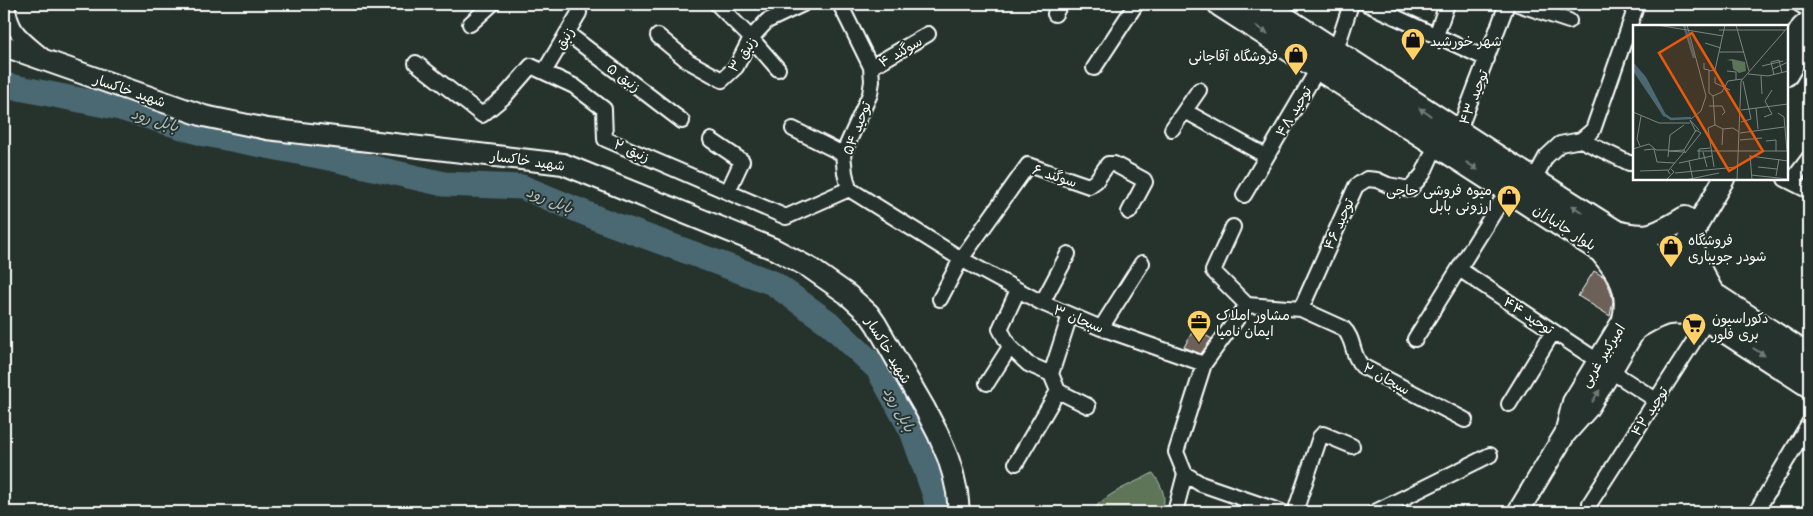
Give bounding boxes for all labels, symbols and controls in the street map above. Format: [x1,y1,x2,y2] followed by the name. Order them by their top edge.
[550,23,578,53] street label: زنبق
[1633,25,1788,180] inset map
[1255,26,1269,35] one-way arrow
[1400,27,1426,61] shop icon: شهر خورشید
[875,31,925,71] street label: سوگند ۴
[1430,31,1502,50] place label: شهر خورشید
[723,32,761,76] street label: زنبق ۳
[1283,42,1309,76] shop icon: فروشگاه آقاجانی
[1188,46,1278,65] place label: فروشگاه آقاجانی
[603,58,645,96] street label: زنبق ۵
[1454,66,1492,127] street label: توحید ۴۳
[91,69,168,111] street label: شهید خاکسار
[1270,81,1316,140] street label: توحید ۴۸
[837,98,875,157] street label: توحید ۵۴
[129,102,182,136] water label: بابل رود
[1419,107,1432,117] one-way arrow
[611,134,653,166] street label: زنبق ۲
[489,145,566,175] street label: شهید خاکسار
[1030,159,1080,191] street label: سوگند ۶
[1465,161,1479,171] one-way arrow
[1386,180,1492,215] place label: میوه فروشی حاجی ارزونی بابل
[524,181,577,218] water label: بابل رود
[1496,184,1522,218] shop icon: میوه فروشی حاجی ارزونی بابل
[1318,194,1358,253] street label: توحید ۴۶
[1530,200,1600,254] street label: بلوار جانبازان
[1570,204,1583,214] one-way arrow
[1688,230,1767,265] place label: فروشگاه شودر جویباری
[1658,234,1684,268] shop icon: فروشگاه شودر جویباری
[1500,292,1559,339] street label: توحید ۴۴
[1051,299,1107,337] street label: سبحان ۳
[1216,305,1290,340] place label: مشاور املاک ایمان نامیا
[1711,308,1769,344] place label: دکوراسیون بری فلور
[1186,309,1212,343] office icon: مشاور املاک ایمان نامیا
[861,312,916,387] street label: شهید خاکسار
[1681,312,1707,346] supermarket icon: دکوراسیون بری فلور
[1575,320,1629,390] street label: امیرکبیر غربی
[1753,347,1766,356] one-way arrow
[1360,357,1414,399] street label: سبحان ۲
[1626,382,1673,439] street label: توحید ۴۲
[880,383,920,436] water label: بابل رود
[1591,389,1600,402] one-way arrow

